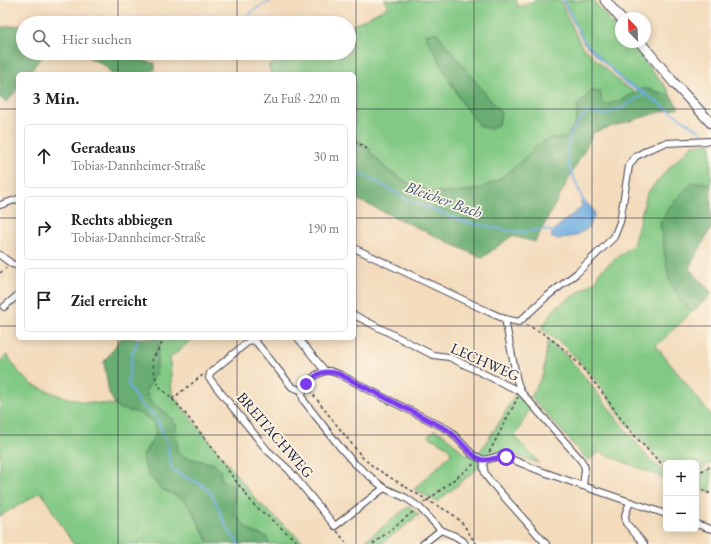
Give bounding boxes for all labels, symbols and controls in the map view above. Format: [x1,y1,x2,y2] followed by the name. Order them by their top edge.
[615,12,651,48] north arrow
[16,16,356,60] search box
[30,27,52,49] icon: search
[62,29,132,48] text: Hier suchen
[32,87,79,109] text: 3 Min.
[263,90,340,107] text: Zu Fuß · 220 m
[71,138,135,157] text: Geradeaus
[33,145,55,167] icon: ahead
[314,148,339,165] text: 30 m
[71,157,206,174] text: Tobias-Dannheimer-Straße
[402,176,485,223] water label: Bleicher Bach
[71,210,173,229] text: Rechts abbiegen
[33,217,55,239] icon: right
[308,220,339,237] text: 190 m
[71,229,206,246] text: Tobias-Dannheimer-Straße
[33,289,55,311] icon: arrive
[71,291,147,310] text: Ziel erreicht
[448,338,523,385] street label: LECHWEG
[297,375,315,393] route end
[233,388,318,482] street label: BREITACHWEG
[497,448,515,466] route start
[663,460,699,532] map controls
[663,460,699,496] button: +
[663,496,699,532] button: −

